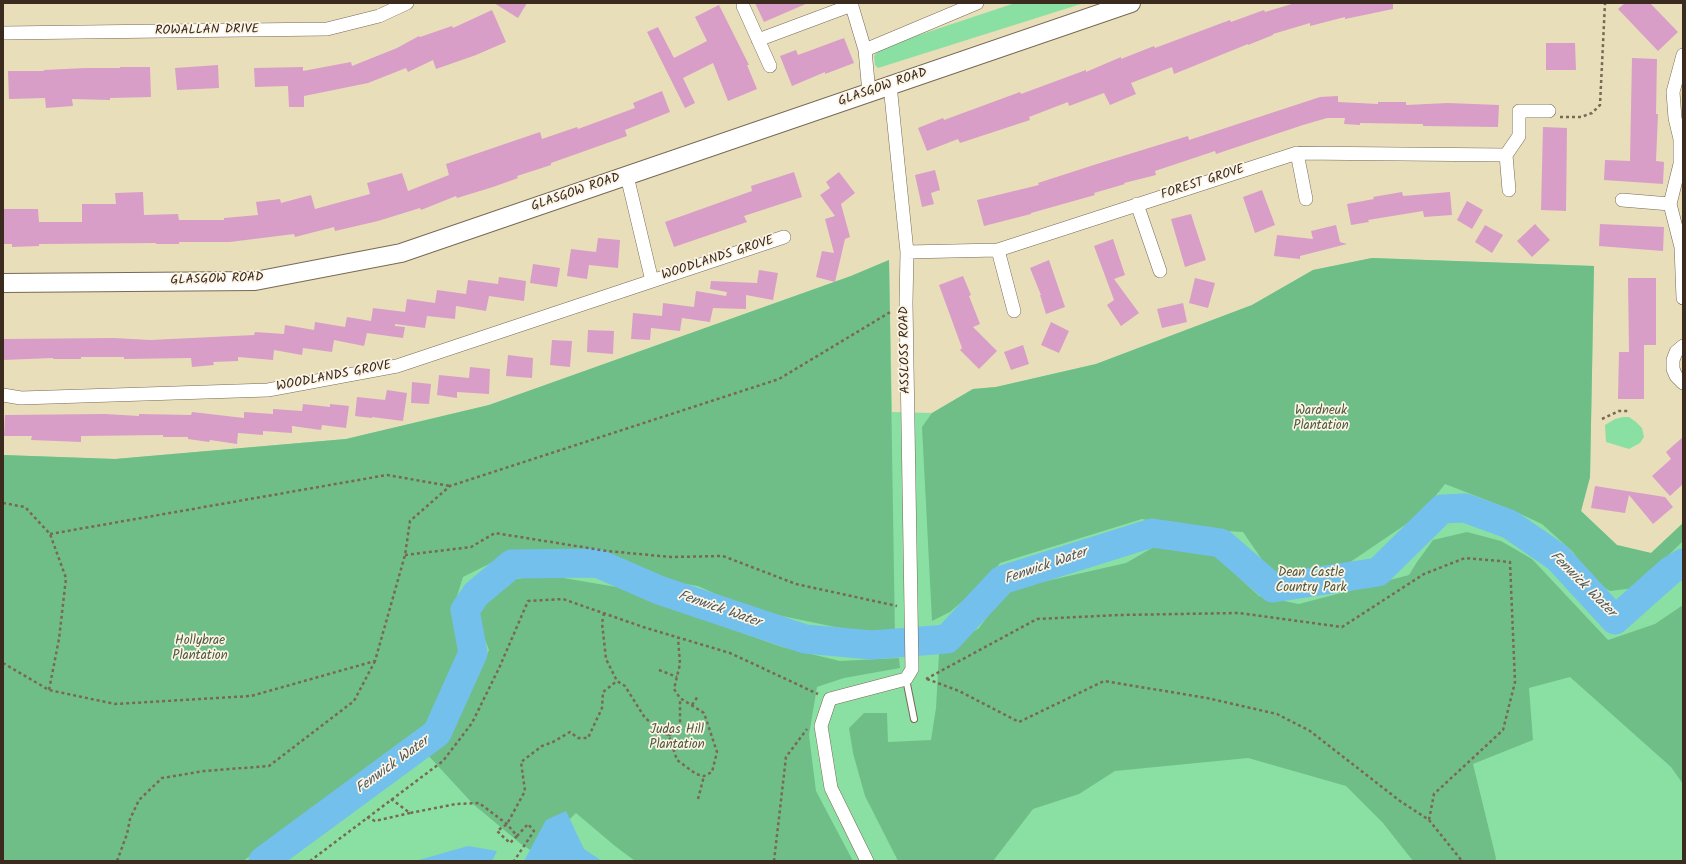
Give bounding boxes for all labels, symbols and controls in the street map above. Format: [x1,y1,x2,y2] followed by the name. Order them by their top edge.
[155,22,259,40] street label: ROWALLAN DRIVE
[836,65,930,111] street label: GLASGOW ROAD
[1159,162,1247,204] street label: FOREST GROVE
[529,170,623,216] street label: GLASGOW ROAD
[660,234,776,284] street label: WOODLANDS GROVE
[170,271,264,289] street label: GLASGOW ROAD
[897,306,915,394] street label: ASSLOSS ROAD
[275,358,393,396] street label: WOODLANDS GROVE
[1293,404,1349,435] park label: Wardneuk Plantation
[1003,545,1089,589] water label: Fenwick Water
[1546,549,1618,621] water label: Fenwick Water
[1275,566,1347,597] park label: Dean Castle Country Park
[676,588,762,632] water label: Fenwick Water
[172,634,228,665] park label: Hollybrae Plantation
[649,723,705,754] park label: Judas Hill Plantation
[353,734,433,798] water label: Fenwick Water

